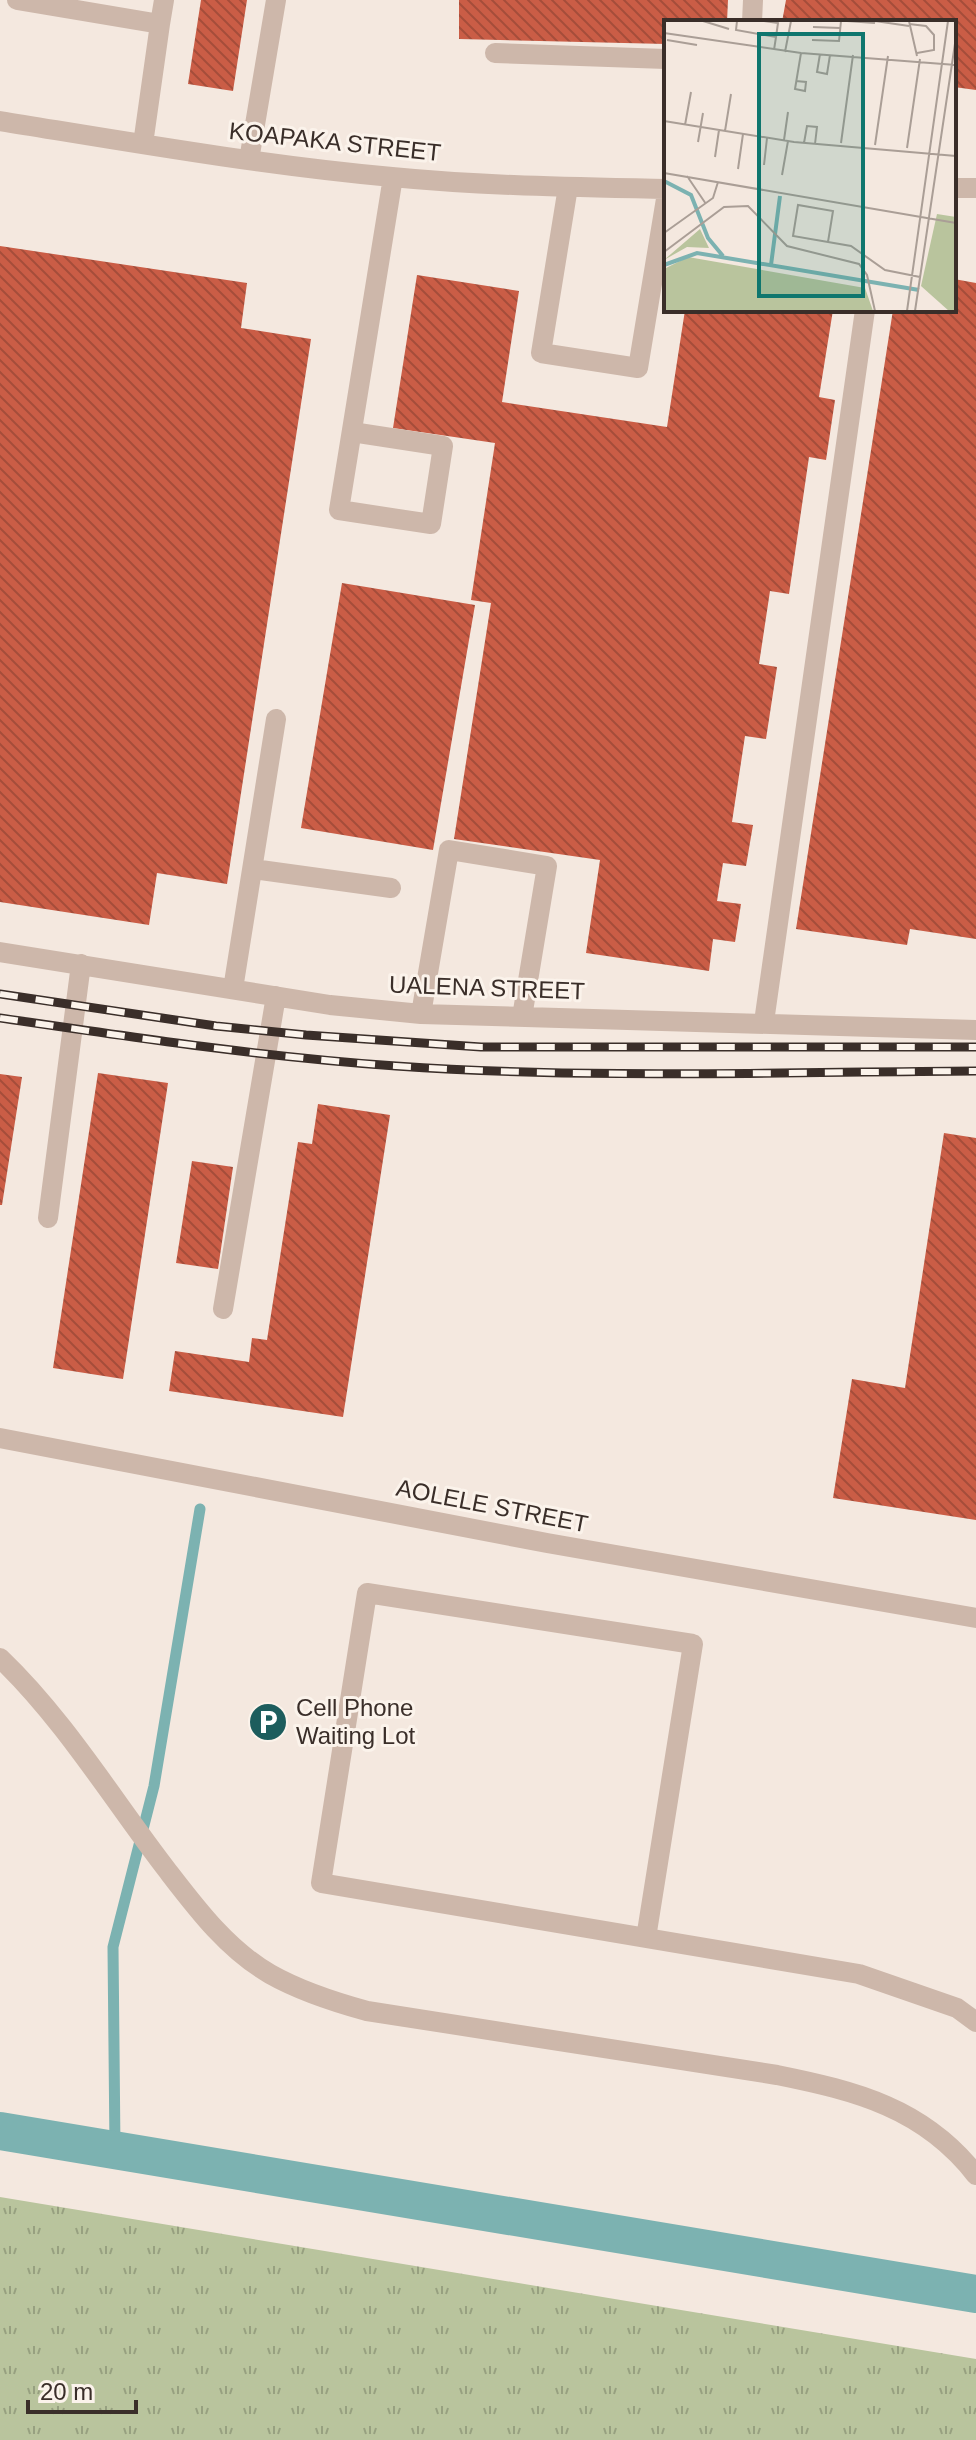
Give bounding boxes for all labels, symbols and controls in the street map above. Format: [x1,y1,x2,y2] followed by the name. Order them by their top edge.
[664,20,956,312] inset map
[228,117,443,166] street label: KOAPAKA STREET
[389,971,586,1004] street label: UALENA STREET
[394,1474,591,1537] street label: AOLELE STREET
[296,1694,416,1749] place label: Cell Phone Waiting Lot
[247,1701,289,1743] parking icon: Cell Phone Waiting Lot
[28,2364,136,2414] scale bar
[40,2378,93,2405] text: 20 m

